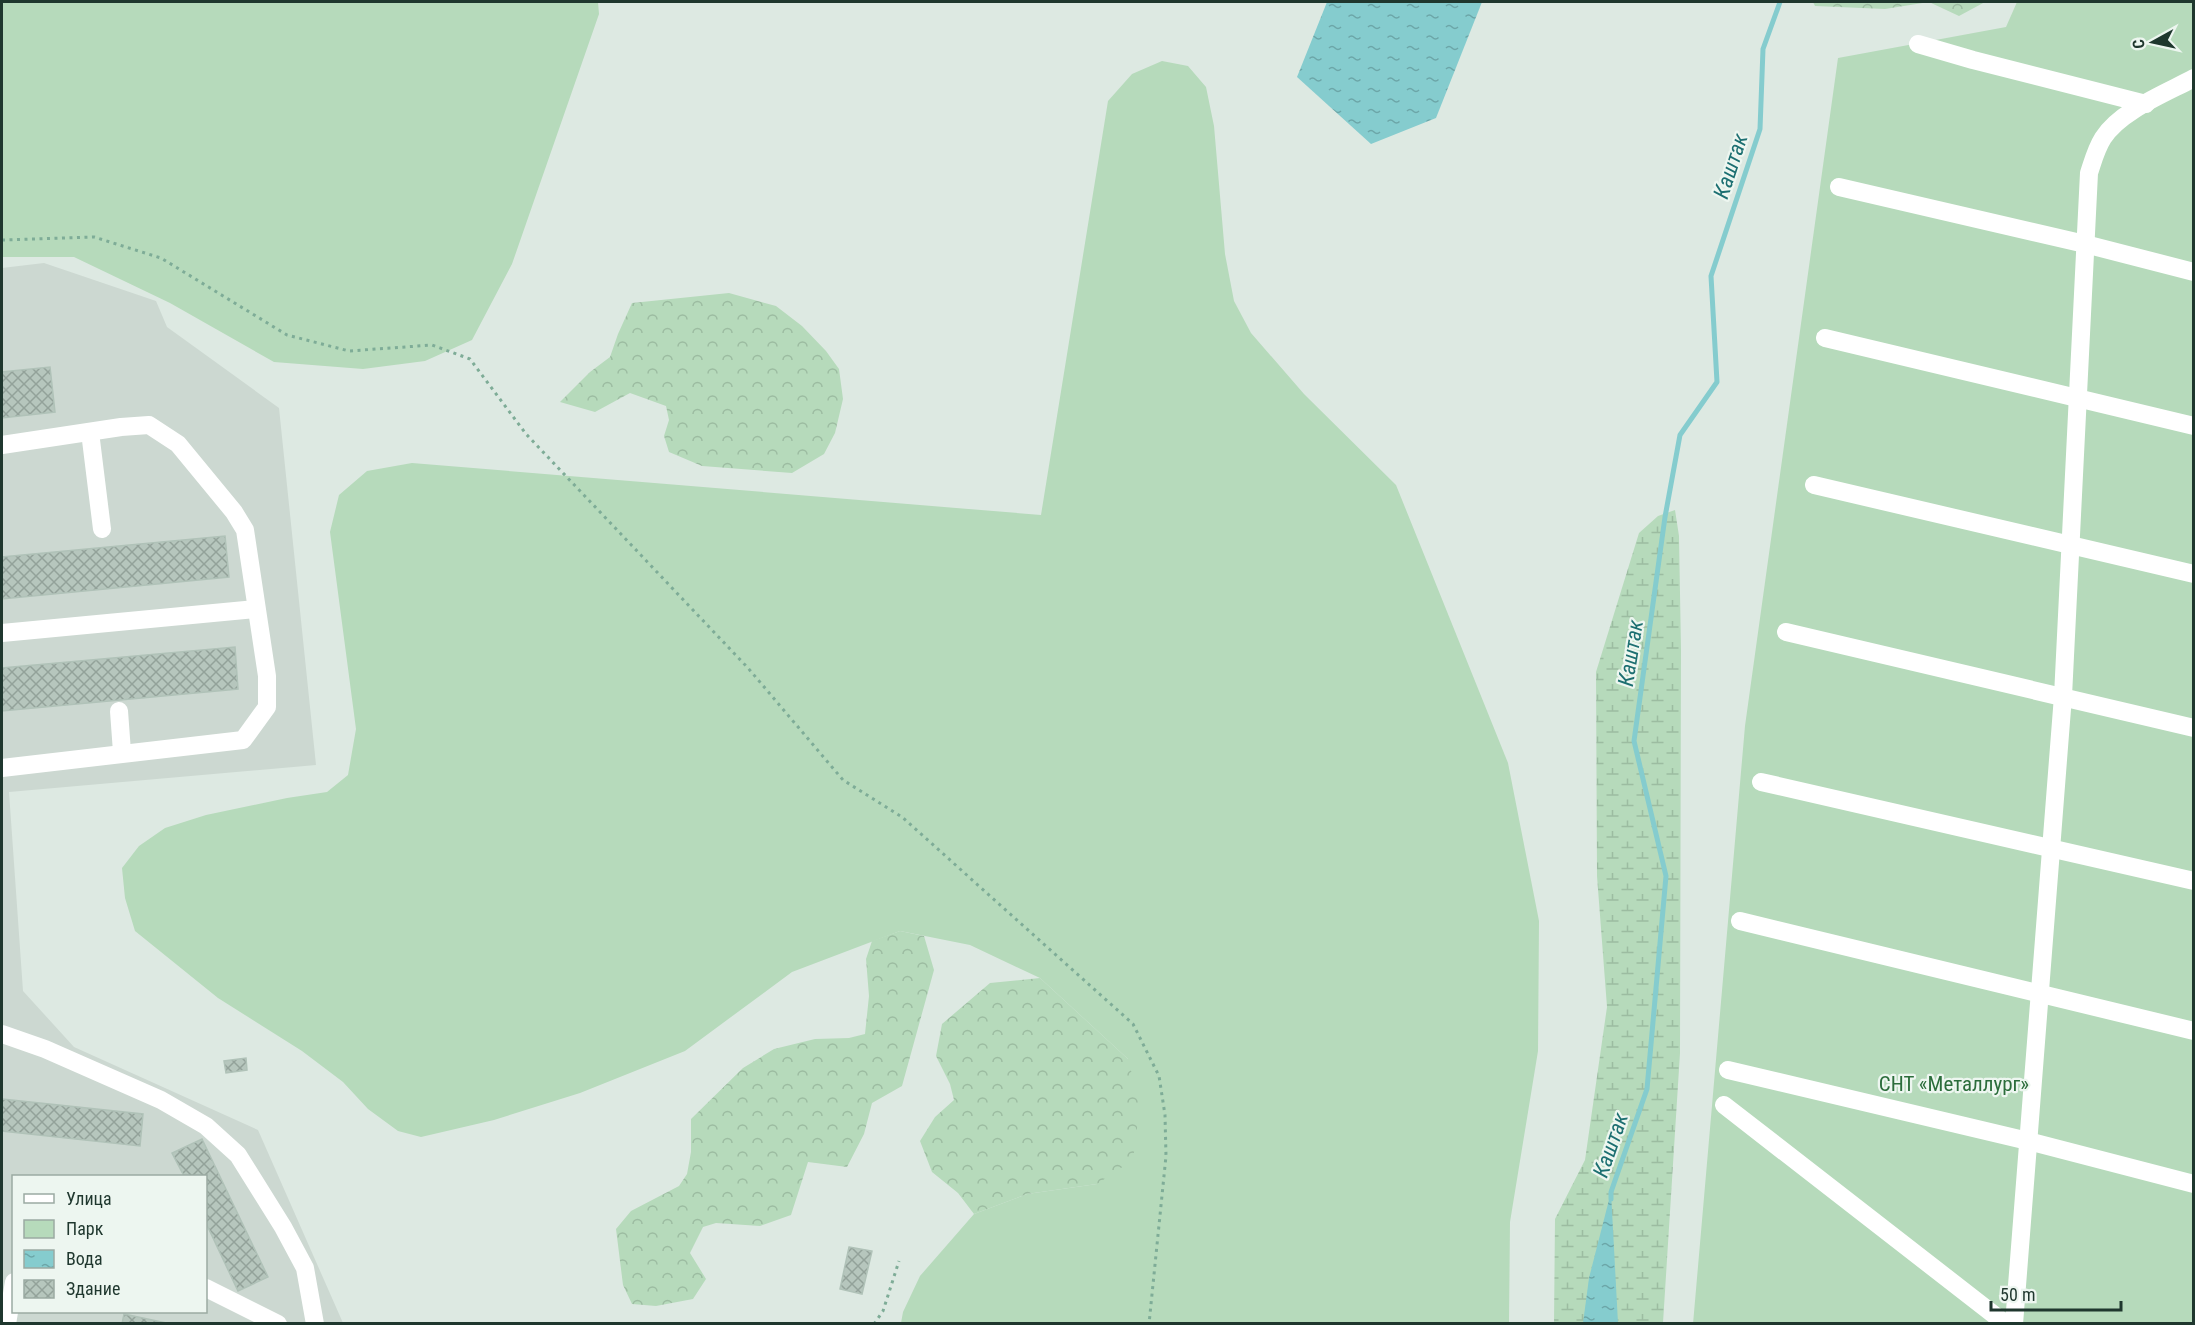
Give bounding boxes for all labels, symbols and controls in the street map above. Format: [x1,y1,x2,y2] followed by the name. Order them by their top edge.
[2123,12,2183,72] north arrow
[2129,38,2149,50] text: С
[1708,130,1753,202] water label: Каштак
[1613,617,1648,688] water label: Каштак
[1879,1072,2029,1096] park label: СНТ «Металлург»
[1588,1109,1633,1181] water label: Каштак
[12,1175,207,1313] legend
[66,1188,112,1209] text: Улица
[66,1218,104,1239] text: Парк
[66,1248,103,1269] text: Вода
[1991,1274,2122,1312] scale bar
[66,1278,120,1299] text: Здание
[2000,1284,2035,1305] text: 50 m

